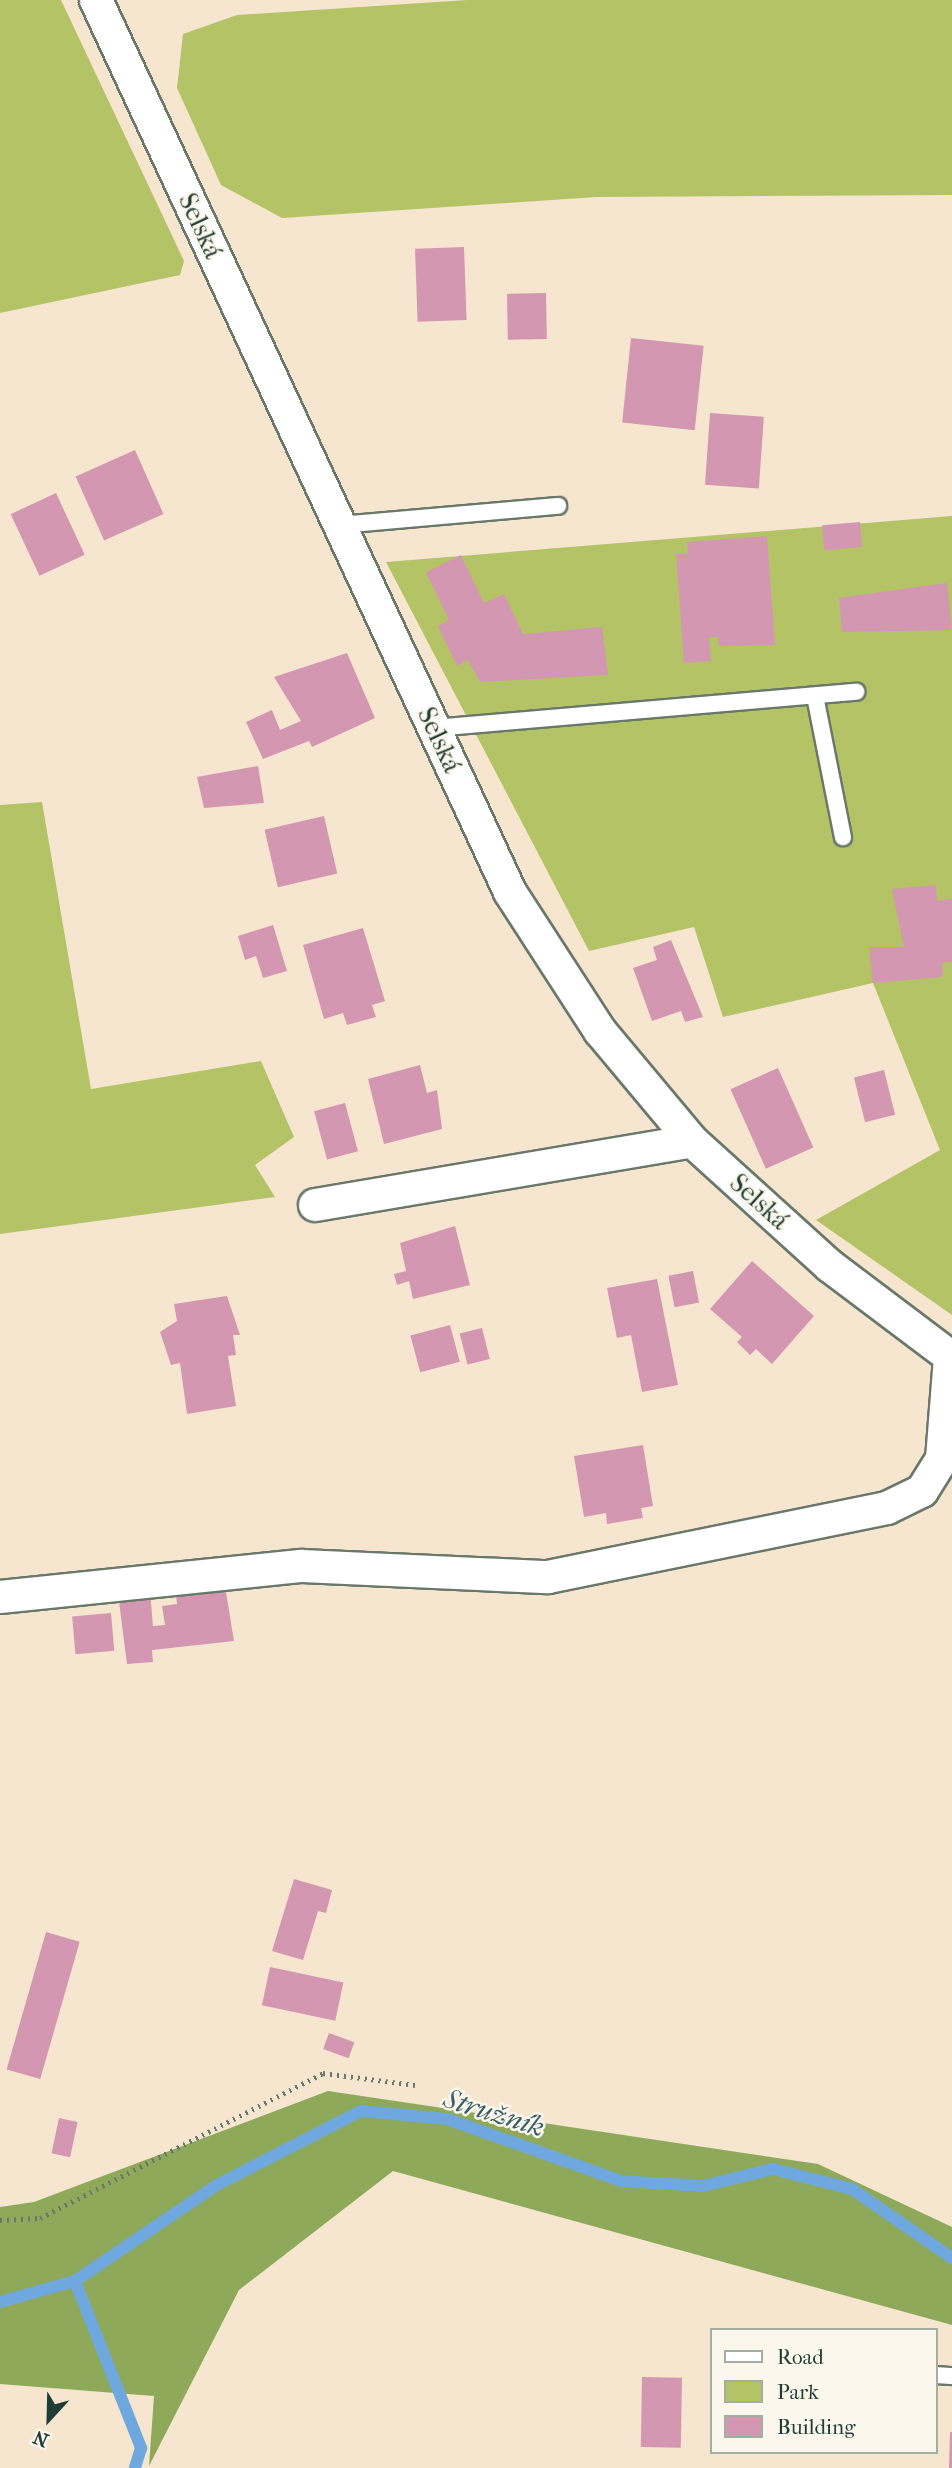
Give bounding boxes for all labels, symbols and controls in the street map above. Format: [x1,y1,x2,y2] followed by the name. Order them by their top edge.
[171,188,229,264] street label: Selská
[410,702,468,778] street label: Selská
[723,1168,795,1236] street label: Selská
[439,2082,549,2144] water label: Stružník
[710,2328,938,2454] legend
[777,2345,824,2369] text: Road
[777,2380,819,2404] text: Park
[14,2384,84,2454] north arrow
[777,2415,855,2439] text: Building
[30,2426,52,2451] text: N

